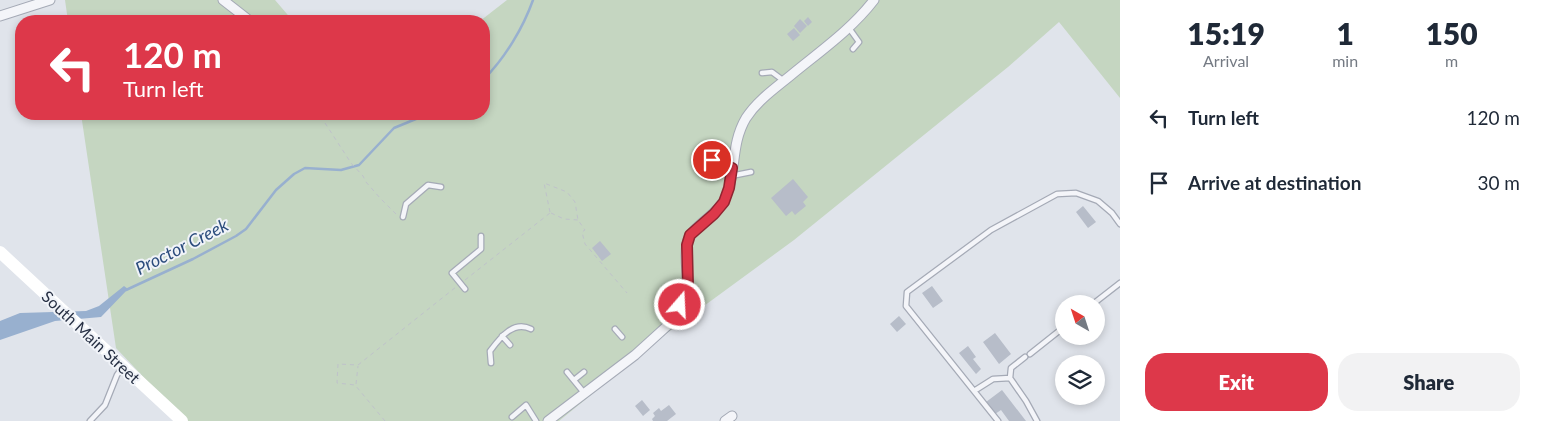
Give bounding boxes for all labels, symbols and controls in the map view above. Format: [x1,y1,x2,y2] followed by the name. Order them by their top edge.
[1187,15,1265,51] text: 15:19
[1336,15,1354,51] text: 1
[1425,15,1478,51] text: 150
[123,33,222,75] text: 120 m
[40,35,105,100] icon: left
[1203,51,1249,70] text: Arrival
[1332,51,1358,70] text: min
[1445,51,1458,70] text: m
[123,75,204,102] text: Turn left
[1145,104,1173,132] icon: left
[1188,106,1259,129] text: Turn left
[1466,106,1520,129] text: 120 m
[691,139,733,181] pin
[698,146,726,174] icon: arrive
[1145,169,1173,197] icon: arrive
[1188,171,1361,194] text: Arrive at destination
[1477,171,1520,194] text: 30 m
[131,213,232,279] water label: Proctor Creek
[653,278,705,330] position arrow
[38,286,144,387] street label: South Main Street
[1055,295,1105,345] north arrow
[1055,295,1105,405] map controls
[1145,353,1328,411] button: Exit
[1338,353,1520,411] button: Share
[1055,355,1105,405] button: layers

